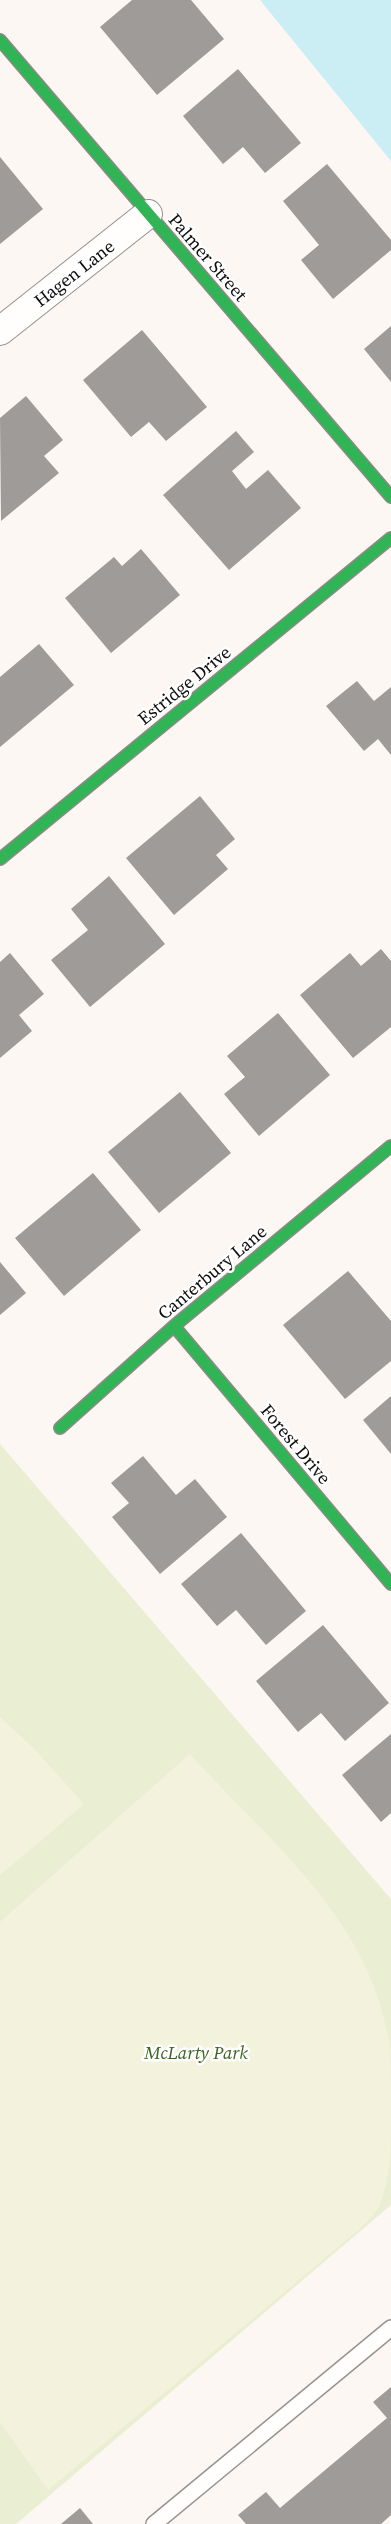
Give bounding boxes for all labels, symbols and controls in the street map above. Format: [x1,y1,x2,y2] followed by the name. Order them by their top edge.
[163,208,253,306] street label: Palmer Street
[28,234,120,312] street label: Hagen Lane
[132,640,236,730] street label: Estridge Drive
[152,1219,272,1325] street label: Canterbury Lane
[255,1399,337,1489] street label: Forest Drive
[143,2040,248,2065] park label: McLarty Park

